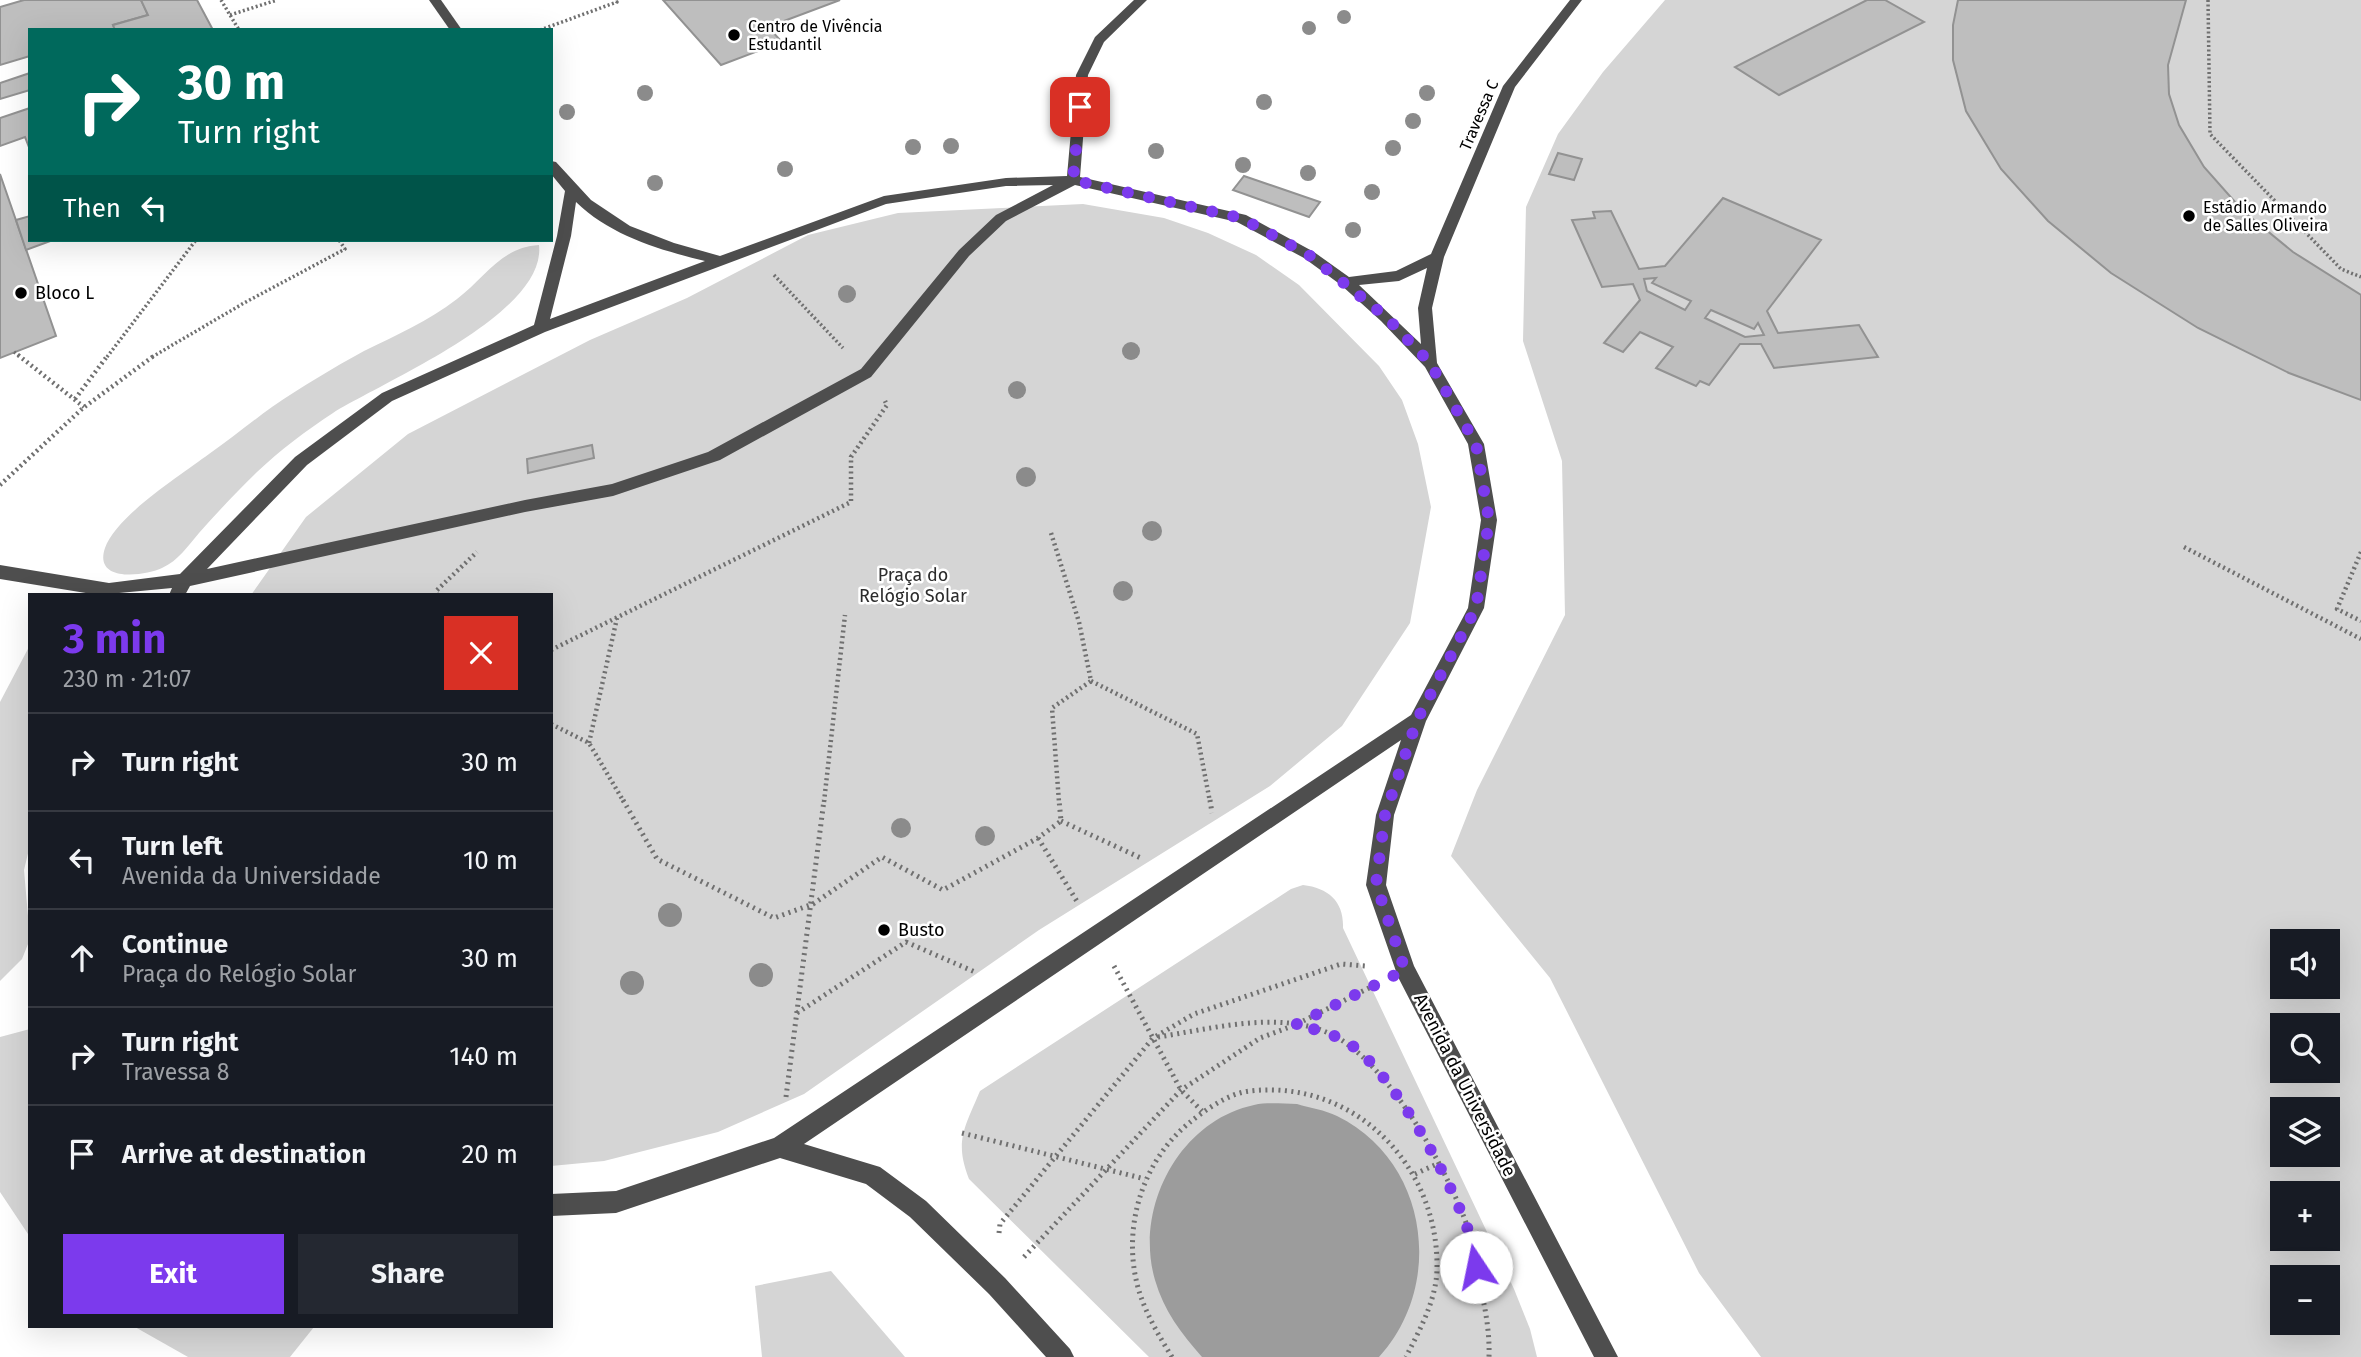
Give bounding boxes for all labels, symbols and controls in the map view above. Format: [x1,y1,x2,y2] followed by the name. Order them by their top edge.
[748,17,883,54] place label: Centro de Vivência Estudantil
[726,27,742,43] marker: Centro de Vivência Estudantil
[178,53,285,112] text: 30 m
[63,56,154,147] icon: right
[1050,77,1110,137] pin
[1456,77,1502,153] street label: Travessa C
[1061,88,1099,126] icon: arrive
[178,113,320,151] text: Turn right
[135,189,173,227] icon: left
[63,193,121,224] text: Then
[2203,198,2328,235] place label: Estádio Armando de Salles Oliveira
[2181,208,2197,224] marker: Estádio Armando de Salles Oliveira
[35,282,94,304] place label: Bloco L
[13,285,29,301] marker: Bloco L
[859,564,967,607] park label: Praça do Relógio Solar
[63,614,166,664] text: 3 min
[444,616,518,690] button: close
[63,665,191,693] text: 230 m · 21:07
[63,743,101,781] icon: right
[122,747,239,778] text: Turn right
[461,747,518,778] text: 30 m
[122,831,223,862] text: Turn left
[63,841,101,879] icon: left
[463,845,518,876] text: 10 m
[122,862,381,890] text: Avenida da Universidade
[898,919,945,941] place label: Busto
[876,922,892,938] marker: Busto
[122,929,228,960] text: Continue
[2270,929,2340,1335] map controls
[2270,929,2340,999] button: sound
[63,939,101,977] icon: ahead
[461,943,518,974] text: 30 m
[122,960,356,988] text: Praça do Relógio Solar
[1409,990,1521,1180] street label: Avenida da Universidade
[2270,1013,2340,1083] button: search
[122,1027,239,1058] text: Turn right
[63,1037,101,1075] icon: right
[449,1041,518,1072] text: 140 m
[122,1058,230,1086] text: Travessa 8
[2270,1097,2340,1167] button: layers
[63,1135,101,1173] icon: arrive
[122,1139,366,1170] text: Arrive at destination
[461,1139,518,1170] text: 20 m
[2270,1181,2340,1251] button: +
[1439,1230,1513,1304] position arrow
[63,1234,284,1314] button: Exit
[298,1234,518,1314] button: Share
[2270,1265,2340,1335] button: −

